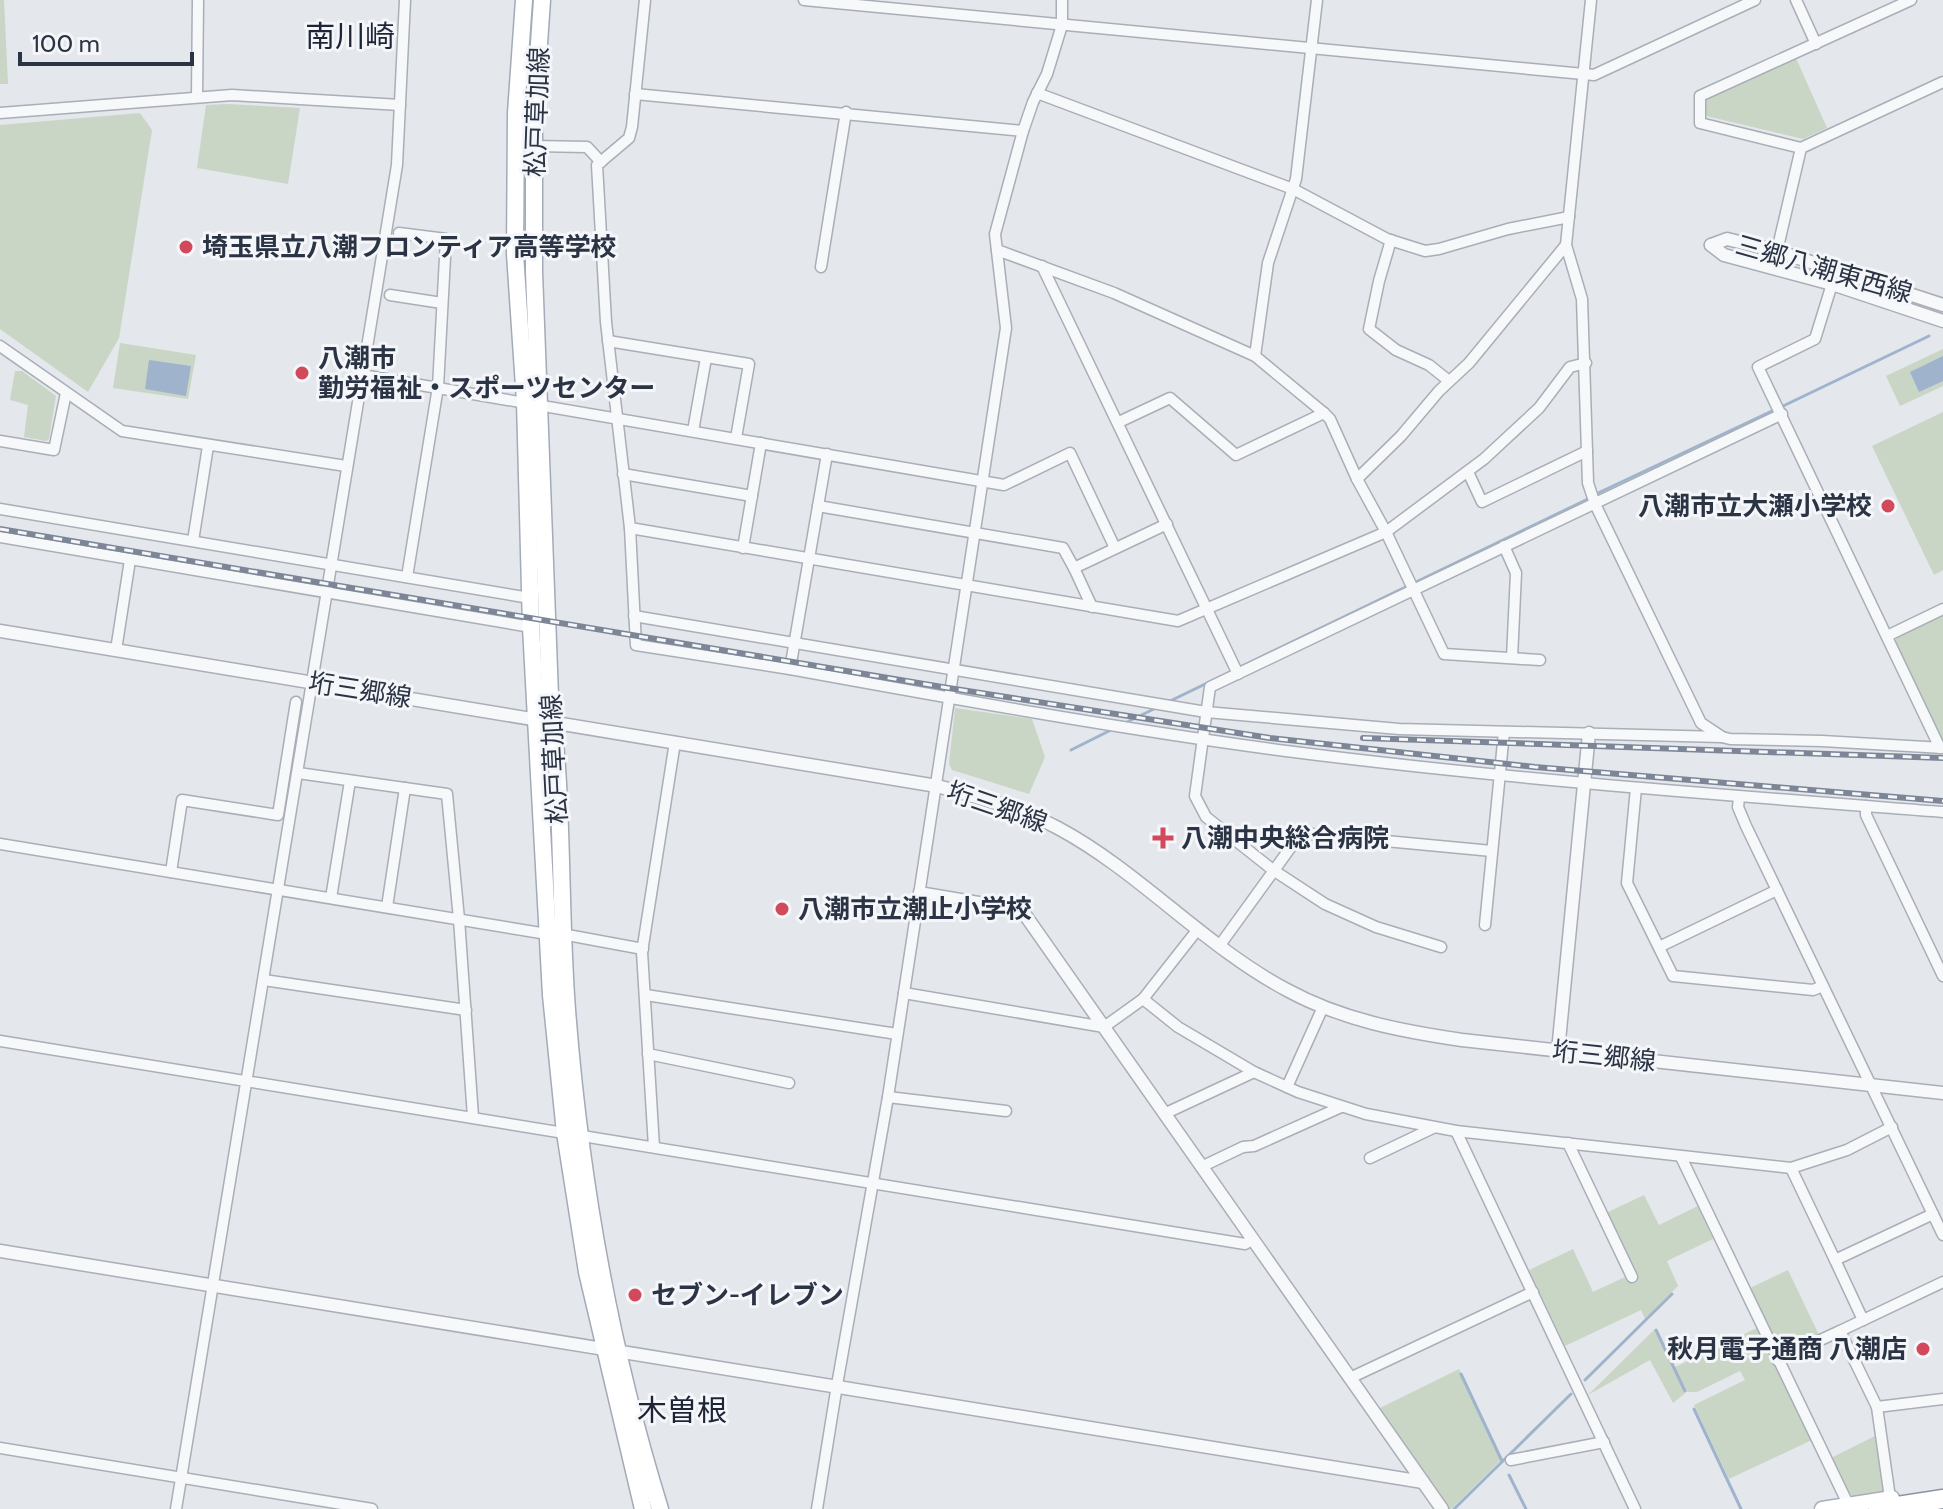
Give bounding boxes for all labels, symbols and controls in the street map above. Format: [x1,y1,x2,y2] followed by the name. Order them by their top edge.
[20,16,192,66] scale bar
[305,18,395,55] district label: 南川崎
[32,29,100,58] text: 100 m
[519,46,555,178] street label: 松戸草加線
[1732,229,1916,309] street label: 三郷八潮東西線
[202,231,616,263] place label: 埼玉県立八潮フロンティア高等学校
[177,238,195,256] marker: 埼玉県立八潮フロンティア高等学校
[318,342,655,404] place label: 八潮市 勤労福祉・スポーツセンター
[293,364,311,382] marker: 八潮市 勤労福祉・スポーツセンター
[1638,490,1872,522] place label: 八潮市立大瀬小学校
[1879,497,1897,515] marker: 八潮市立大瀬小学校
[306,666,414,714] street label: 垳三郷線
[535,693,573,825] street label: 松戸草加線
[943,775,1051,839] street label: 垳三郷線
[1181,822,1389,854] place label: 八潮中央総合病院
[1152,827,1174,849] marker: 八潮中央総合病院
[798,893,1032,925] place label: 八潮市立潮止小学校
[773,900,791,918] marker: 八潮市立潮止小学校
[1551,1035,1657,1077] street label: 垳三郷線
[651,1279,844,1311] place label: セブン-イレブン
[626,1286,644,1304] marker: セブン-イレブン
[1667,1333,1907,1365] place label: 秋月電子通商 八潮店
[1914,1340,1932,1358] marker: 秋月電子通商 八潮店
[637,1392,727,1429] district label: 木曽根

